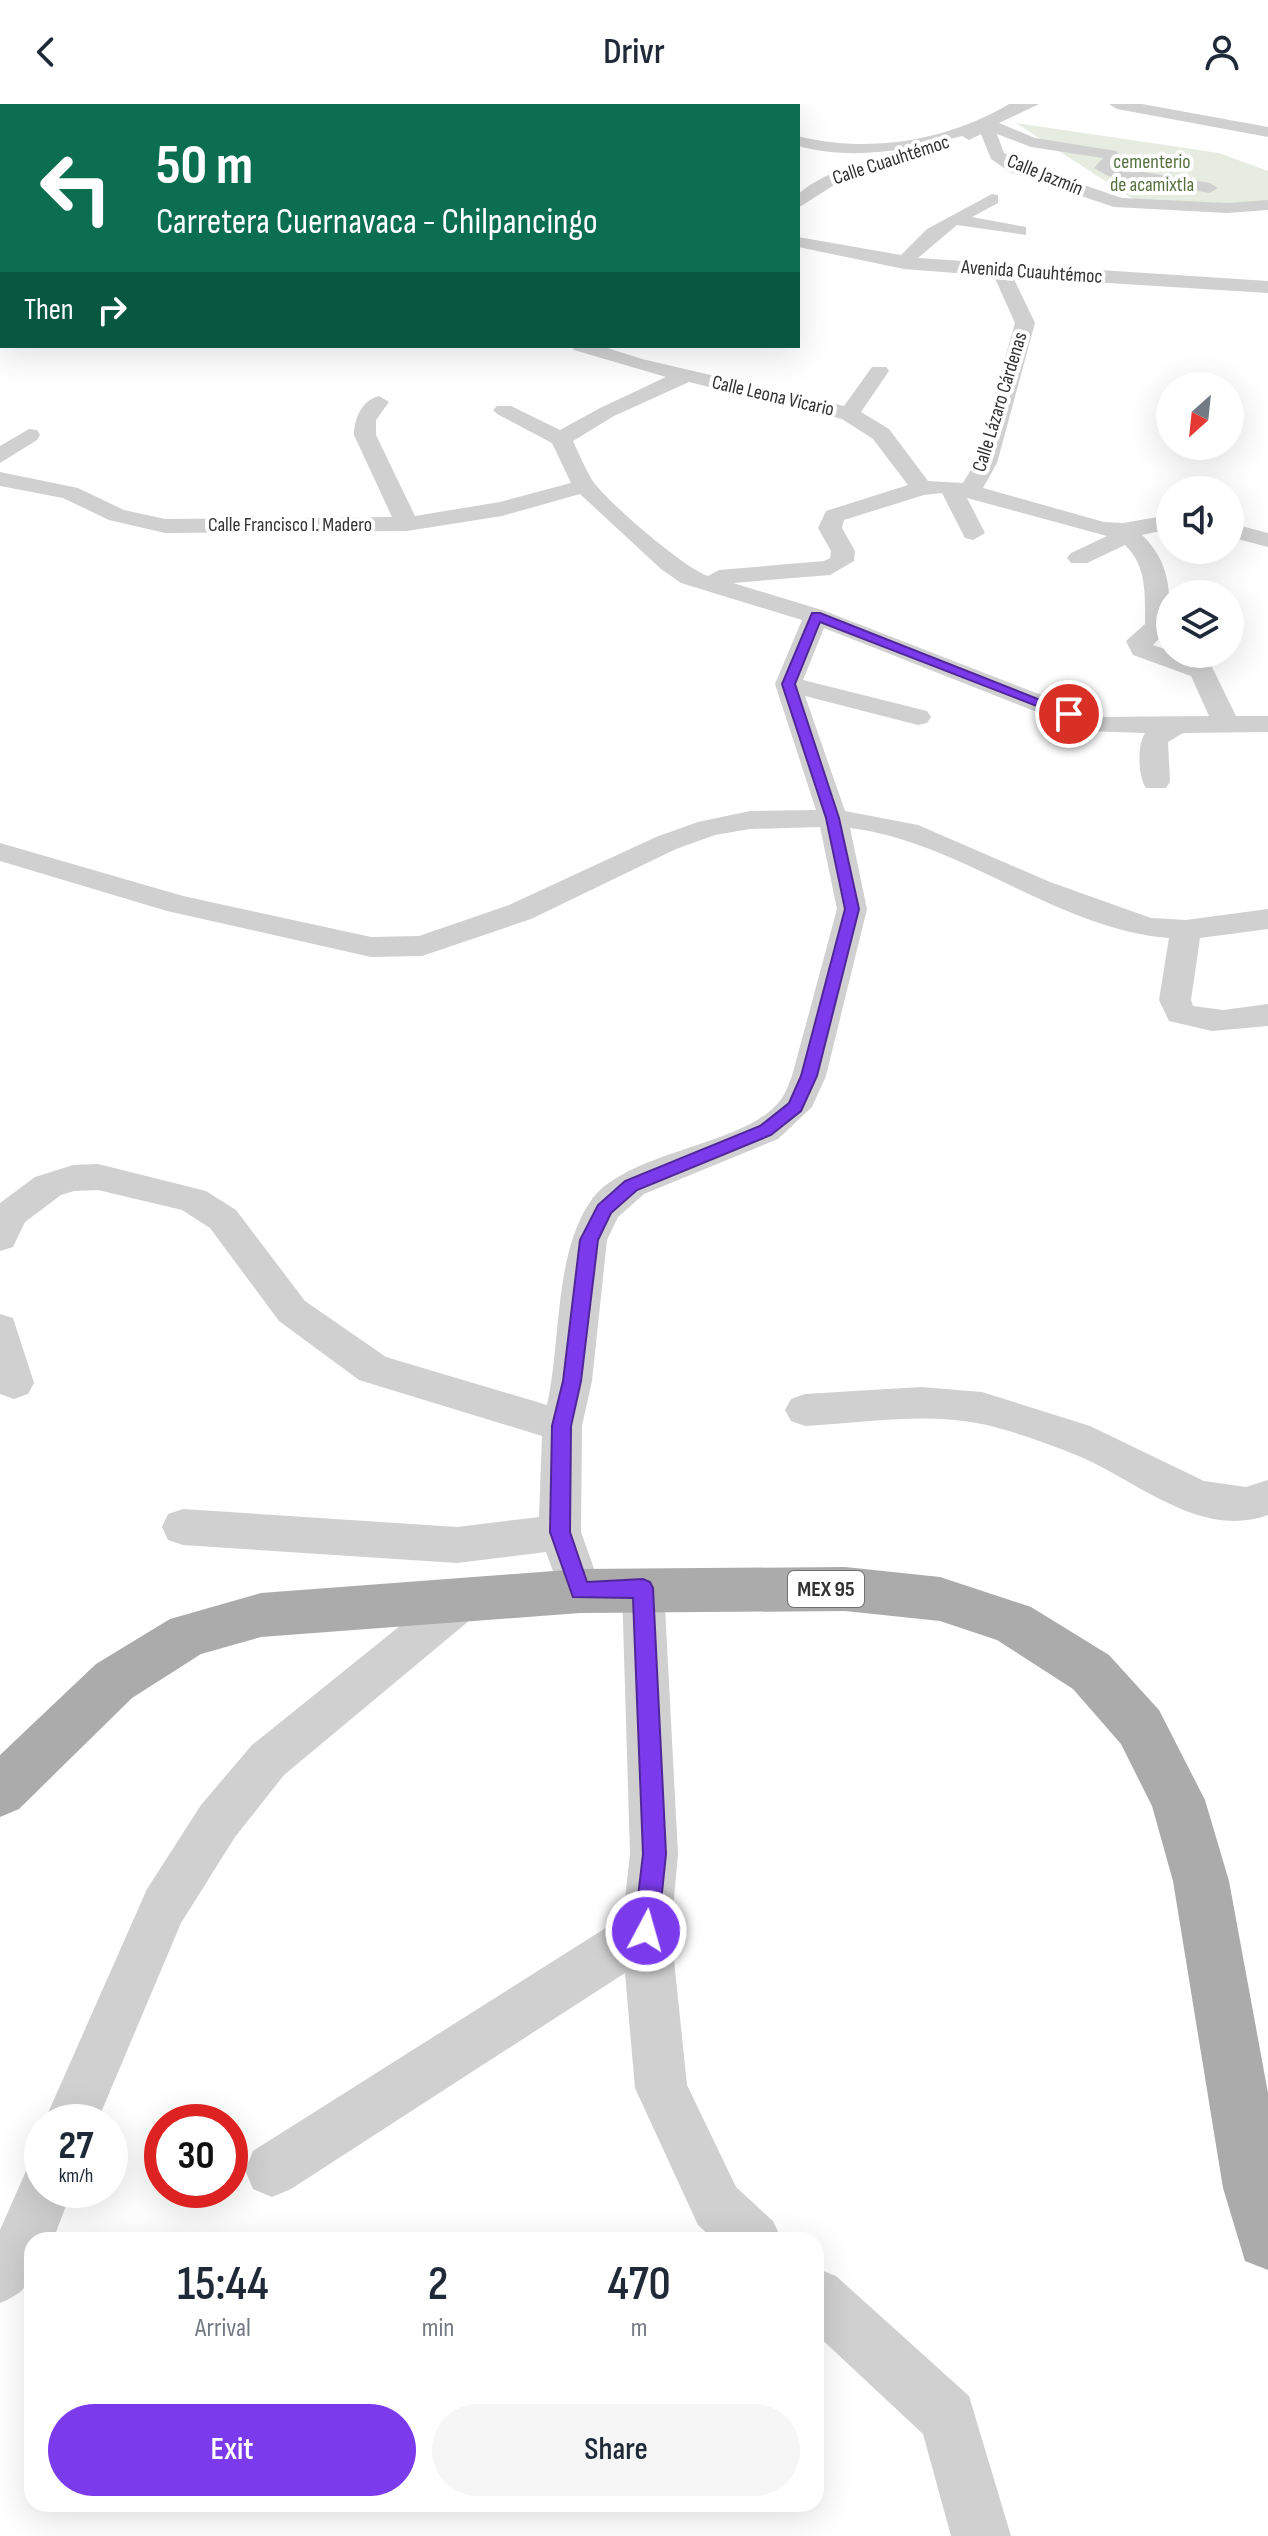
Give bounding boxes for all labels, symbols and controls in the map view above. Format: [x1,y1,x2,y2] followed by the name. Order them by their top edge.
[24,30,68,74] icon: back
[1200,30,1244,74] icon: person
[603,31,665,74] text: Drivr
[829,130,953,190] street label: Calle Cuauhtémoc
[156,133,253,200] text: 50 m
[24,136,128,240] icon: left
[1003,149,1087,201] street label: Calle Jazmín
[1110,150,1194,197] park label: cementerio de acamixtla
[156,201,598,244] text: Carretera Cuernavaca - Chilpancingo
[960,255,1103,289] street label: Avenida Cuauhtémoc
[90,288,134,332] icon: right
[24,292,74,328] text: Then
[967,329,1033,475] street label: Calle Lázaro Cárdenas
[710,370,836,422] street label: Calle Leona Vicario
[1156,372,1244,460] north arrow
[1156,372,1244,668] map controls
[1156,476,1244,564] button: sound
[208,513,372,537] street label: Calle Francisco I. Madero
[1156,580,1244,668] button: layers
[1035,680,1103,748] pin
[1047,692,1091,736] icon: arrive
[788,1571,864,1607] road number: MEX 95
[604,1889,688,1973] position arrow
[144,2104,248,2208] speed limit sign: 30
[59,2122,93,2170] text: 27
[59,2164,93,2188] text: km/h
[177,2256,269,2313] text: 15:44
[428,2256,448,2313] text: 2
[608,2256,671,2313] text: 470
[195,2313,251,2344] text: Arrival
[422,2313,454,2344] text: min
[631,2313,648,2344] text: m
[48,2404,416,2496] button: Exit
[432,2404,800,2496] button: Share

